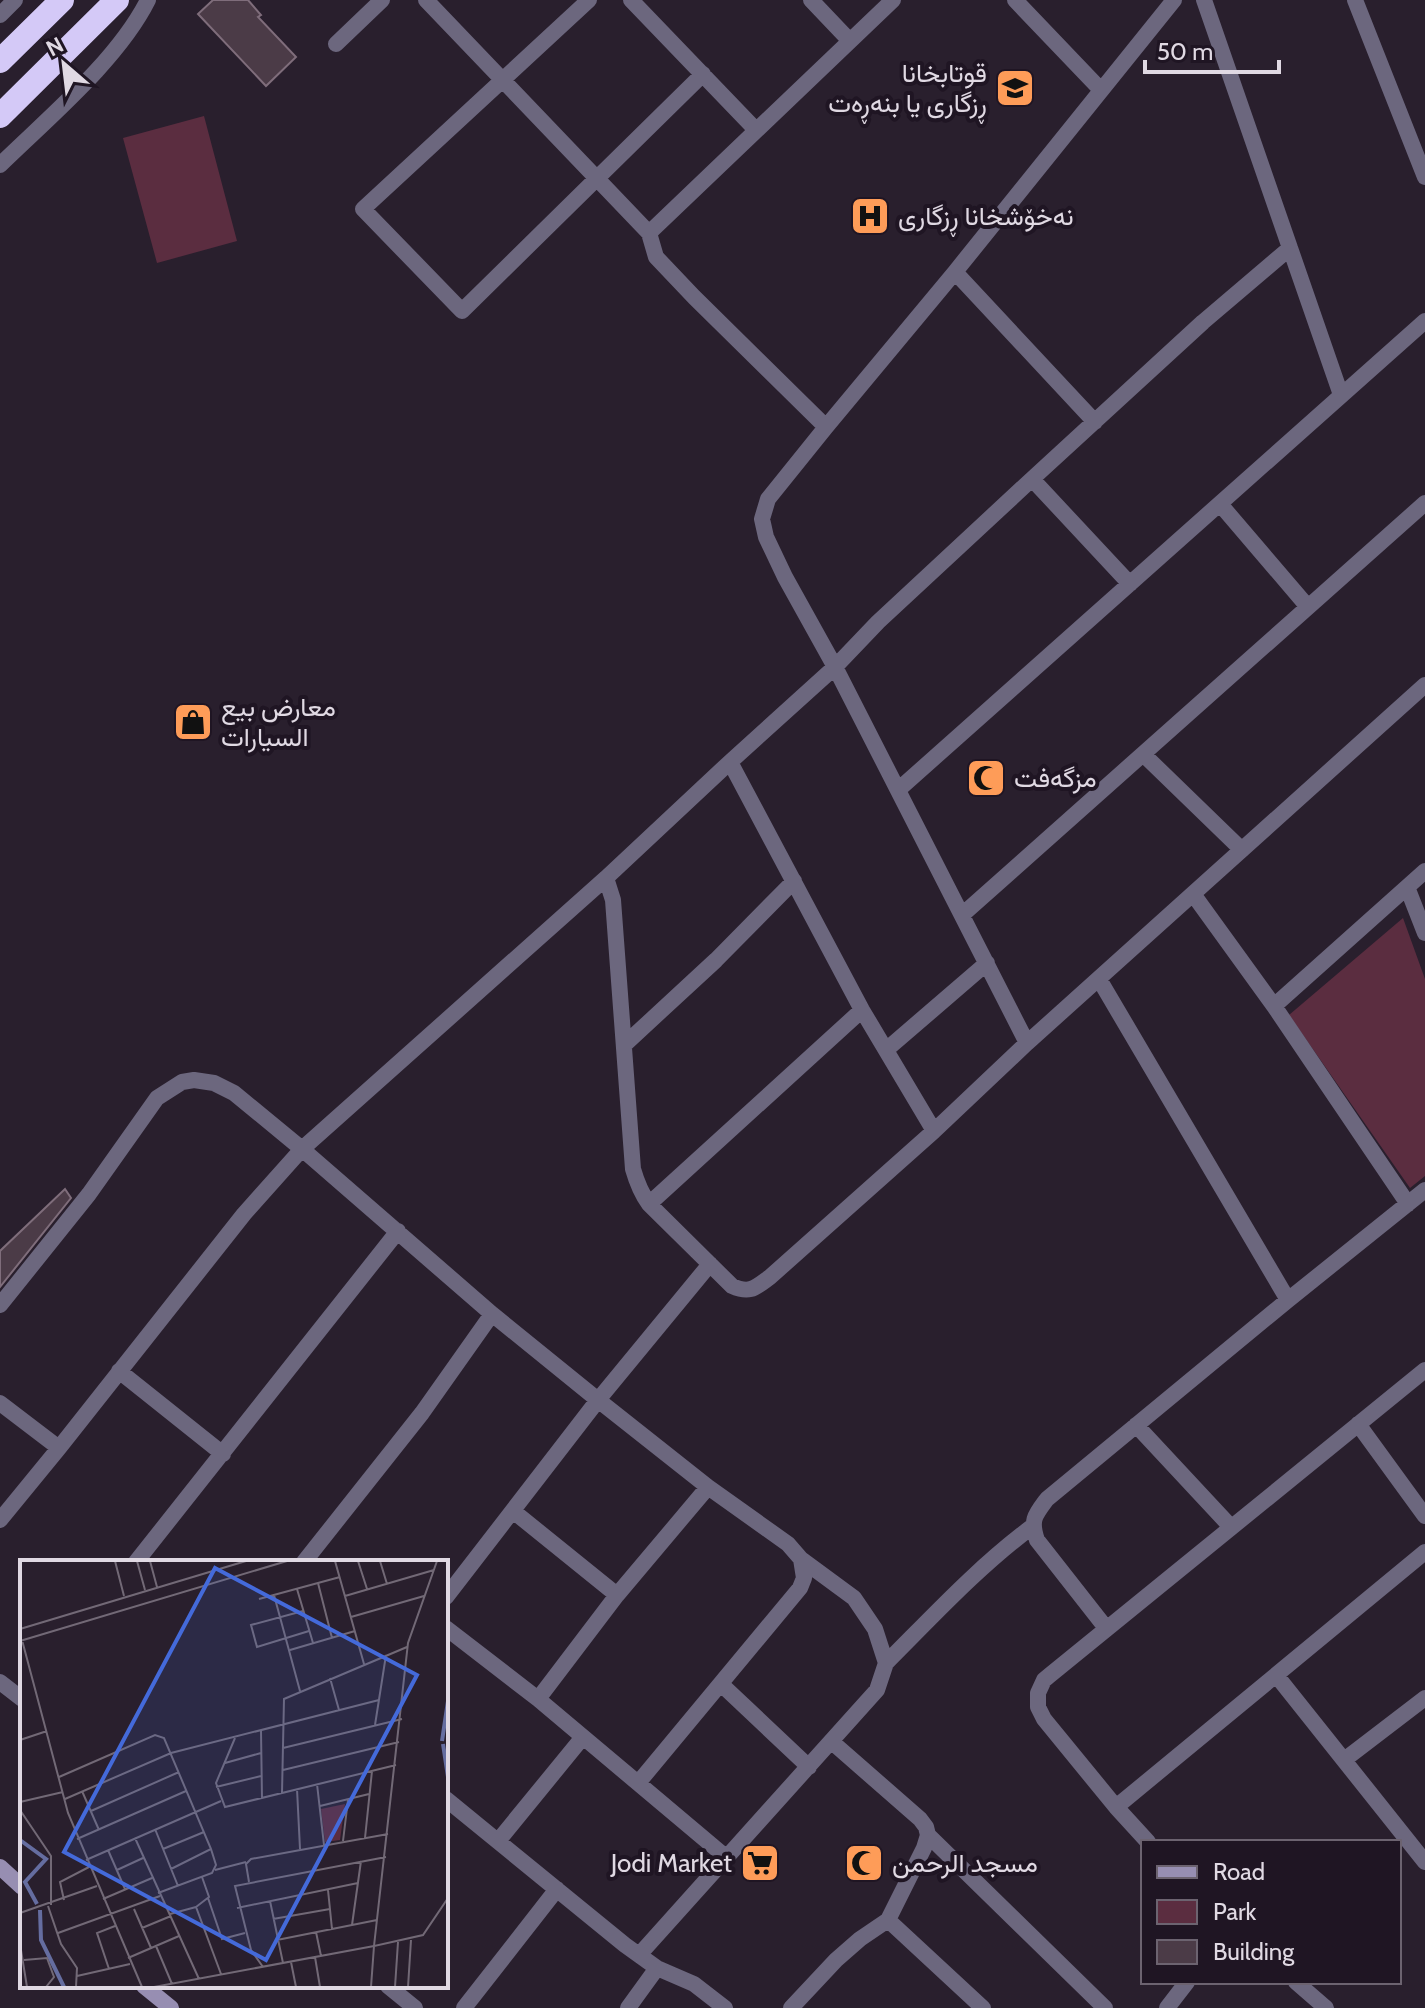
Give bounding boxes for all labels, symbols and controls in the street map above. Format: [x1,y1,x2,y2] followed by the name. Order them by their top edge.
[24,24,104,104] north arrow
[1145,24,1279,74] scale bar
[42,31,68,62] text: N
[1157,37,1213,66] text: 50 m
[828,57,987,124] place label: قوتابخانا ڕزگاری یا بنەڕەت
[994,67,1036,109] school or university icon: قوتابخانا ڕزگاری یا بنەڕەت
[849,195,891,237] hospital icon: نەخۆشخانا ڕزگاری
[898,200,1074,237] place label: نەخۆشخانا ڕزگاری
[221,691,336,753] place label: معارض بيع السيارات
[172,701,214,743] shop icon: معارض بيع السيارات
[965,757,1007,799] mosque icon: مزگەفت
[1014,762,1097,794] place label: مزگەفت
[20,1560,448,1988] inset map
[1141,1840,1401,1984] legend
[739,1842,781,1884] supermarket icon: Jodi Market
[843,1842,885,1884] mosque icon: مسجد الرحمن
[610,1847,732,1879] place label: Jodi Market
[892,1847,1038,1879] place label: مسجد الرحمن
[1213,1857,1265,1886] text: Road
[1213,1897,1256,1926] text: Park
[1213,1937,1295,1966] text: Building

